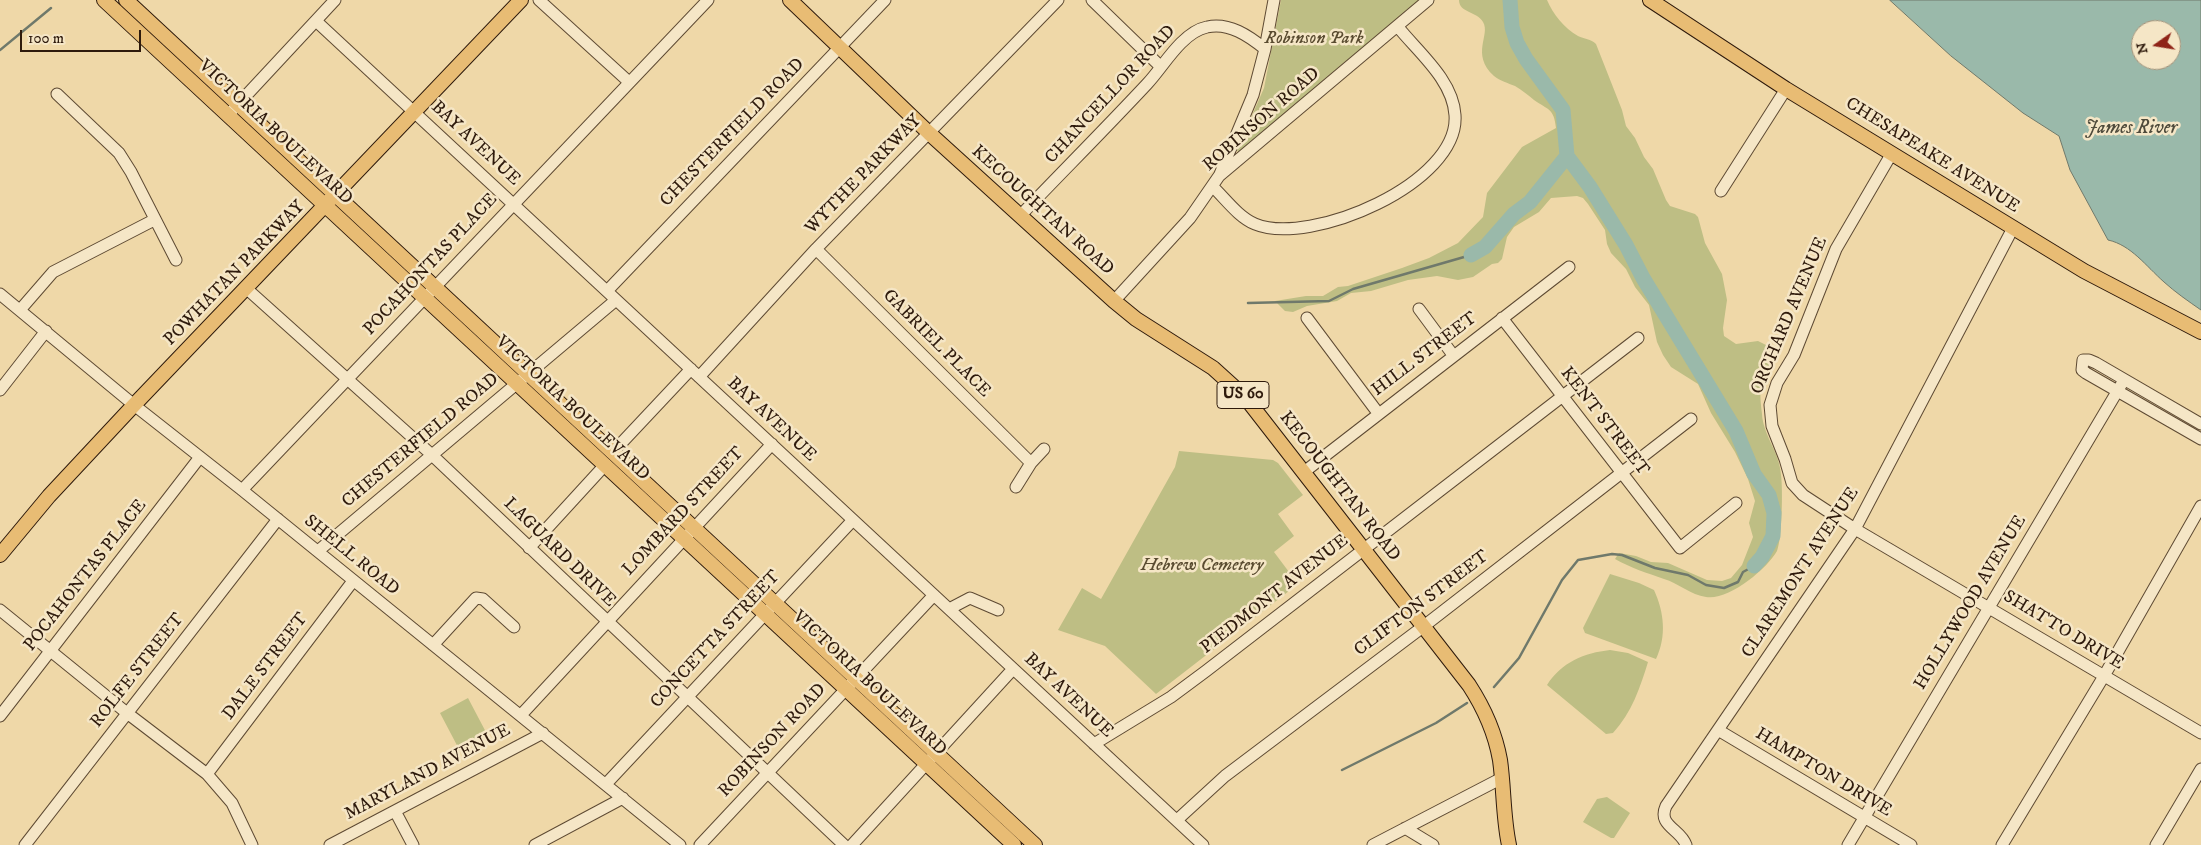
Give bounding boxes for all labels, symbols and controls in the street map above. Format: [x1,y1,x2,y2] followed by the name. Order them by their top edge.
[22,20,144,52] scale bar
[2131,20,2181,70] north arrow
[1041,21,1181,169] street label: CHANCELLOR ROAD
[1265,28,1363,50] park label: Robinson Park
[28,29,64,48] text: 100 m
[2132,41,2152,56] text: N
[656,54,810,212] street label: CHESTERFIELD ROAD
[193,56,357,210] street label: VICTORIA BOULEVARD
[1199,63,1325,177] street label: ROBINSON ROAD
[1841,94,2023,218] street label: CHESAPEAKE AVENUE
[426,97,524,191] street label: BAY AVENUE
[801,111,927,239] street label: WYTHE PARKWAY
[2085,118,2177,140] water label: James River
[966,141,1118,281] street label: KECOUGHTAN ROAD
[360,189,502,341] street label: POCAHONTAS PLACE
[160,197,310,351] street label: POWHATAN PARKWAY
[1747,234,1833,398] street label: ORCHARD AVENUE
[877,285,995,403] street label: GABRIEL PLACE
[1368,308,1482,402] street label: HILL STREET
[490,332,654,486] street label: VICTORIA BOULEVARD
[1555,363,1653,481] street label: KENT STREET
[338,369,504,513] street label: CHESTERFIELD ROAD
[722,373,820,467] street label: BAY AVENUE
[1217,382,1269,408] road number: US 60
[1274,408,1404,566] street label: KECOUGHTAN ROAD
[619,443,749,581] street label: LOMBARD STREET
[1738,484,1864,662] street label: CLAREMONT AVENUE
[498,494,620,612] street label: LAGUARD DRIVE
[20,496,152,656] street label: POCAHONTAS PLACE
[299,511,403,601] street label: SHELL ROAD
[1910,512,2032,694] street label: HOLLYWOOD AVENUE
[1197,531,1353,659] street label: PIEDMONT AVENUE
[1351,546,1493,662] street label: CLIFTON STREET
[1141,555,1263,577] park label: Hebrew Cemetery
[647,567,785,713] street label: CONCETTA STREET
[1999,587,2127,675] street label: SHATTO DRIVE
[787,607,951,761] street label: VICTORIA BOULEVARD
[219,609,313,725] street label: DALE STREET
[87,610,189,732] street label: ROLFE STREET
[1019,649,1117,743] street label: BAY AVENUE
[715,680,831,802] street label: ROBINSON ROAD
[341,720,515,826] street label: MARYLAND AVENUE
[1751,724,1895,822] street label: HAMPTON DRIVE

